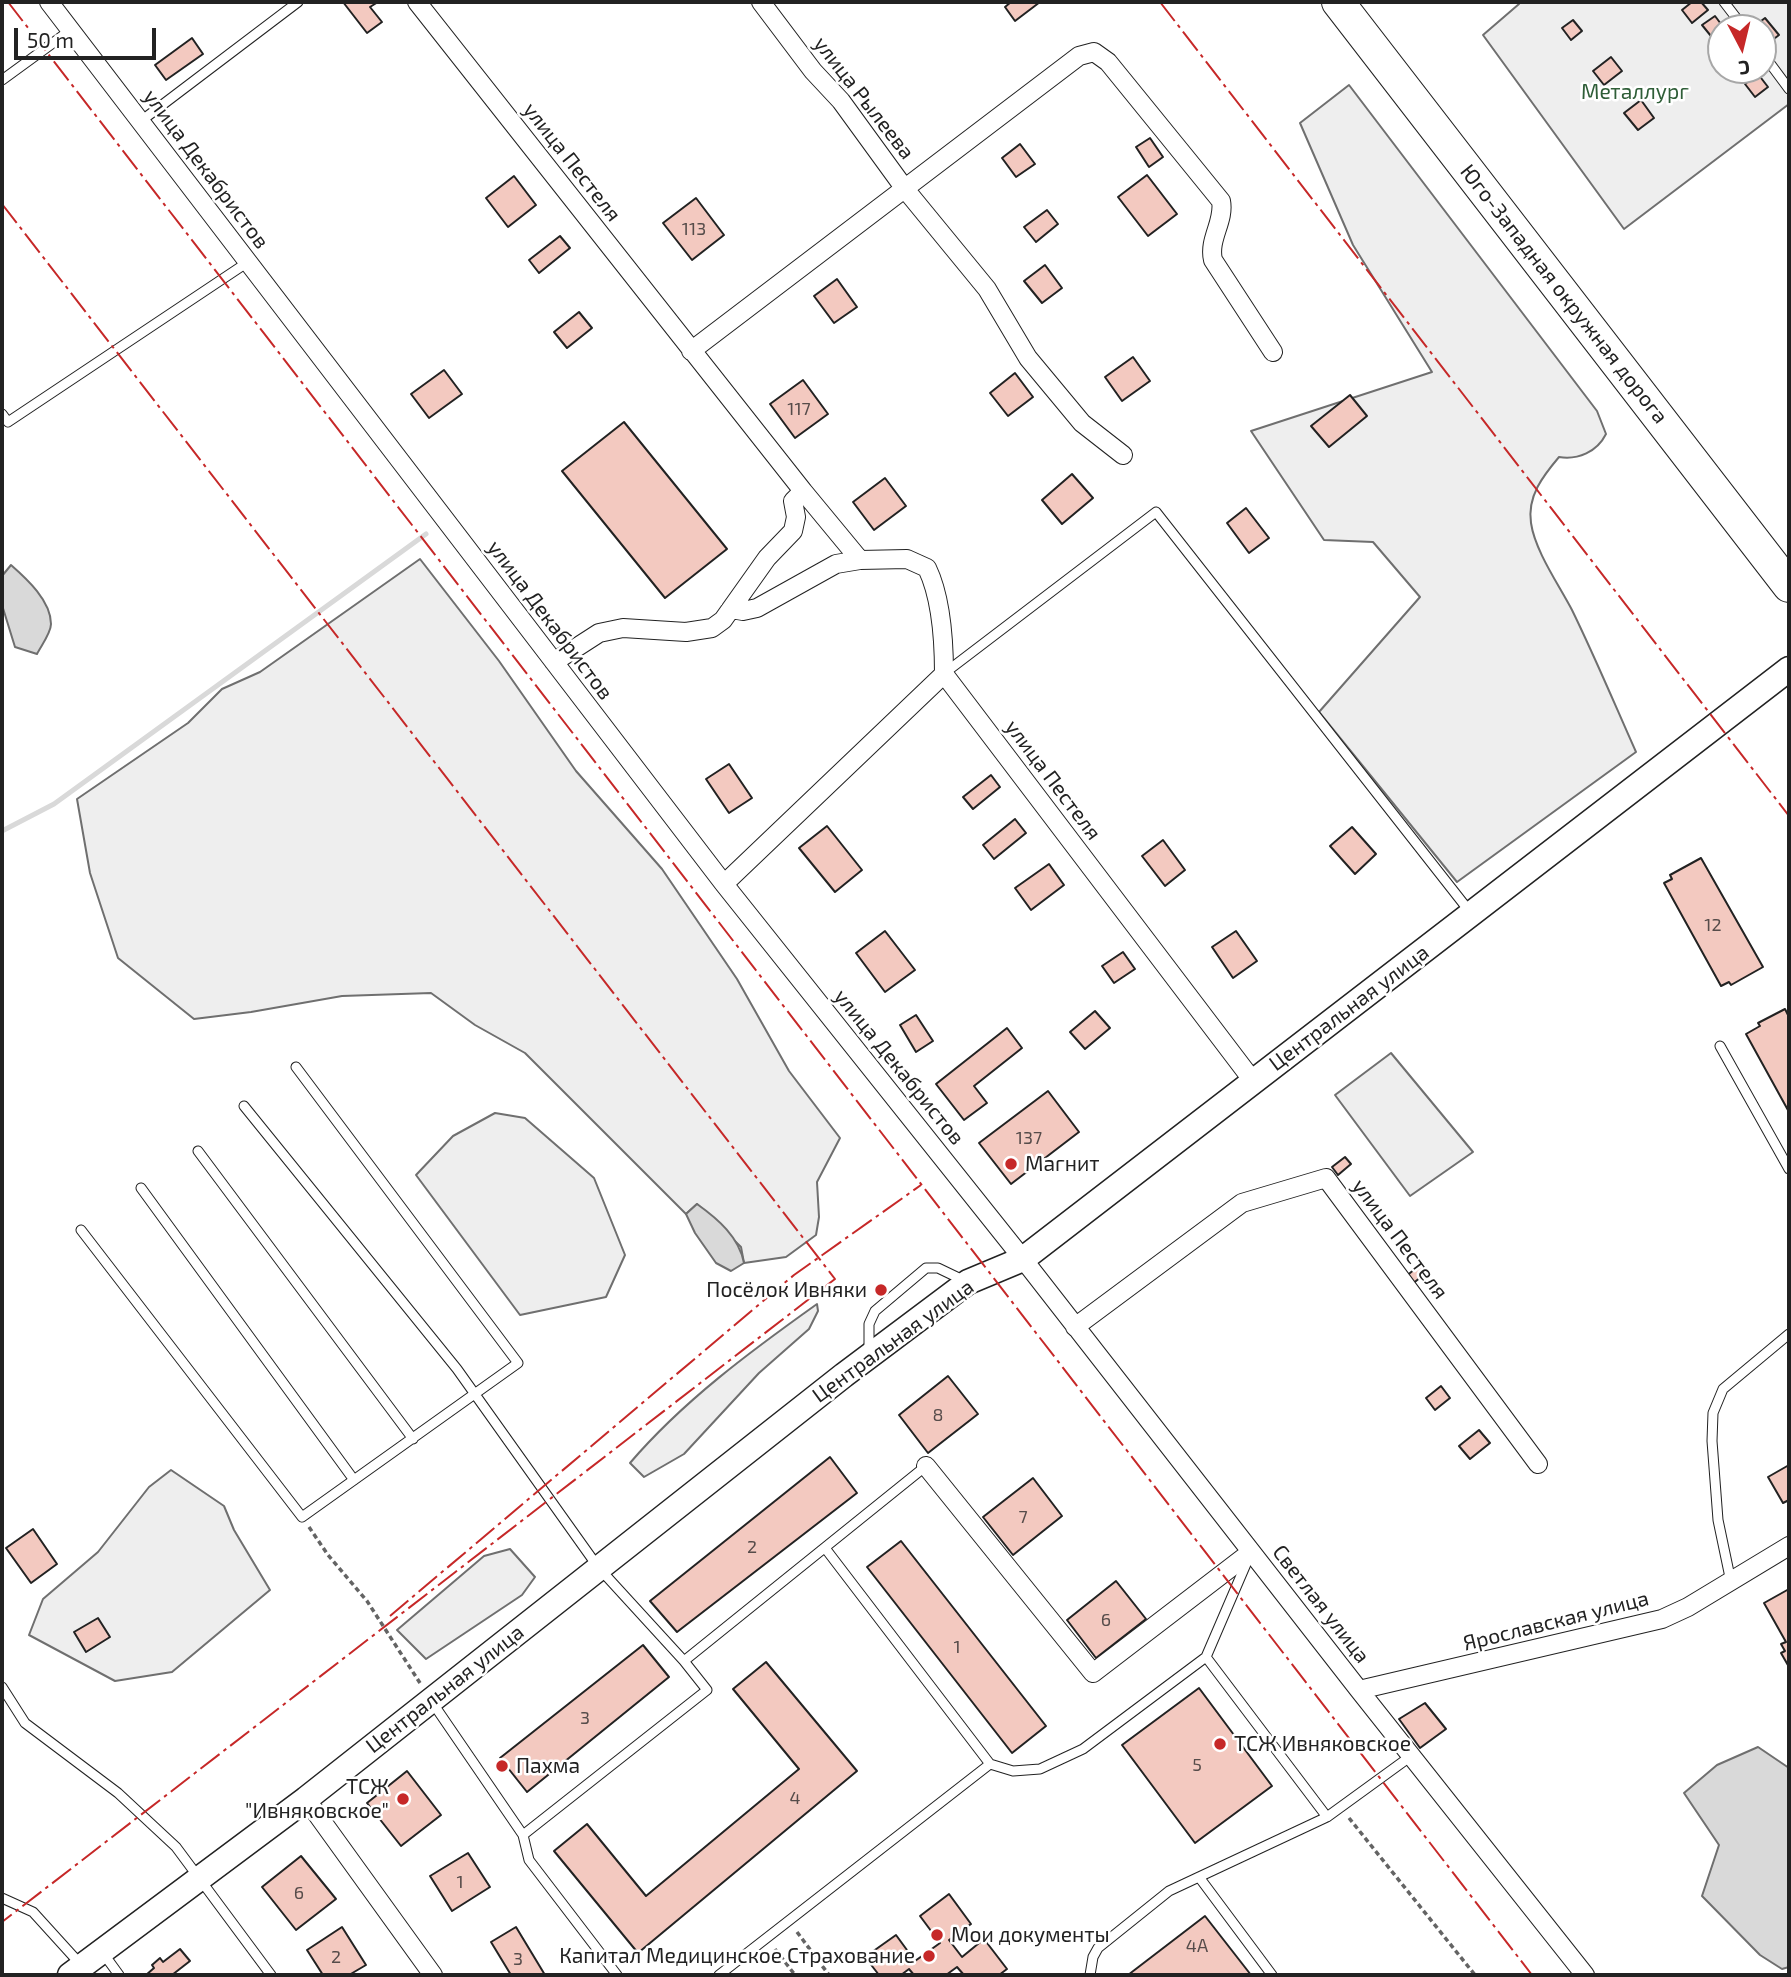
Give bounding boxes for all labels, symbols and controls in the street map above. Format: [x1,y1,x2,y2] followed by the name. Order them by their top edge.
[18,14,159,58] scale bar
[1707,14,1777,84] north arrow
[27,27,74,52] text: 50 m
[808,32,920,164] street label: улица Рылеева
[1737,56,1751,80] text: С
[1581,79,1689,105] park label: Металлург
[138,84,274,254] street label: улица Декабристов
[518,98,626,226] street label: улица Пестеля
[1455,159,1673,429] street label: Юго-Западная окружная дорога
[682,218,706,240] house number: 113
[787,398,811,420] house number: 117
[482,535,618,705] street label: улица Декабристов
[1000,715,1106,845] street label: улица Пестеля
[1704,914,1722,936] house number: 12
[1264,940,1434,1076] street label: Центральная улица
[829,984,969,1150] street label: улица Декабристов
[1016,1127,1042,1149] house number: 137
[1025,1151,1100,1177] place label: Магнит
[1003,1156,1019,1172] marker: Магнит
[1347,1174,1453,1304] street label: улица Пестеля
[807,1274,979,1408] street label: Центральная улица
[706,1277,867,1303] place label: Посёлок Ивняки
[873,1282,889,1298] marker: Посёлок Ивняки
[933,1404,943,1426] house number: 8
[1018,1506,1028,1528] house number: 7
[747,1536,757,1558] house number: 2
[1267,1540,1375,1668] street label: Светлая улица
[1461,1586,1651,1656] street label: Ярославская улица
[1101,1609,1111,1631] house number: 6
[361,1620,529,1758] street label: Центральная улица
[953,1636,961,1658] house number: 1
[580,1707,590,1729] house number: 3
[1234,1731,1411,1757] place label: ТСЖ Ивняковское
[1212,1736,1228,1752] marker: ТСЖ Ивняковское
[516,1753,580,1779] place label: Пахма
[1192,1754,1202,1776] house number: 5
[494,1758,510,1774] marker: Пахма
[245,1774,389,1824] place label: ТСЖ "Ивняковское"
[789,1787,801,1809] house number: 4
[395,1791,411,1807] marker: ТСЖ "Ивняковское"
[456,1871,464,1893] house number: 1
[294,1882,304,1904] house number: 6
[951,1922,1110,1948] place label: Мои документы
[929,1927,945,1943] marker: Мои документы
[1186,1935,1208,1957] house number: 4А
[559,1943,915,1969] place label: Капитал Медицинское Страхование
[331,1946,341,1968] house number: 2
[513,1948,523,1970] house number: 3
[921,1948,937,1964] marker: Капитал Медицинское Страхование

